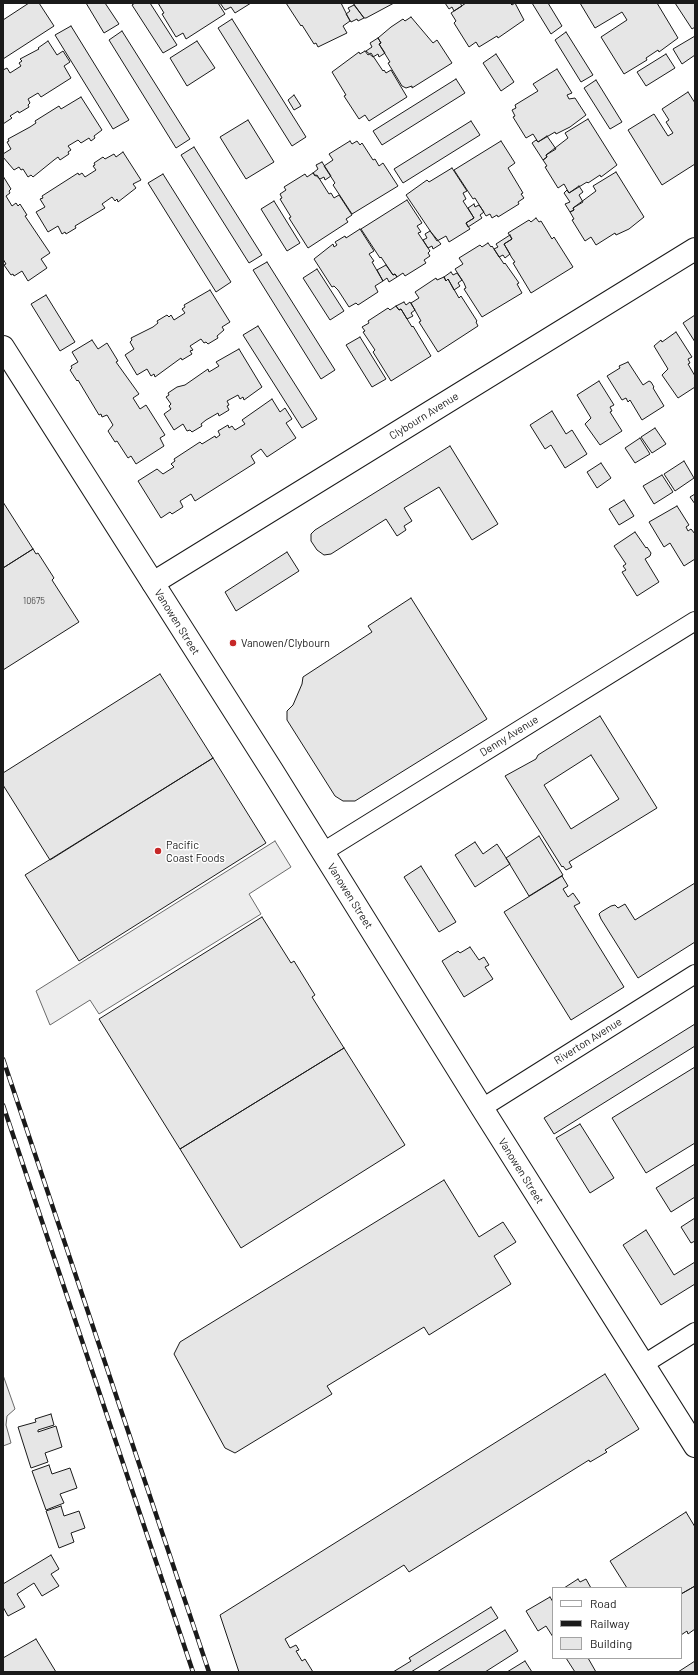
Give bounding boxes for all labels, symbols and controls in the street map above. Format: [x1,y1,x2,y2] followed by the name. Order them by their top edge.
[387,389,461,443] street label: Clybourn Avenue
[152,587,202,657] street label: Vanowen Street
[23,596,45,606] house number: 10675
[241,636,330,650] place label: Vanowen/Clybourn
[228,638,238,648] marker: Vanowen/Clybourn
[477,713,541,759] street label: Denny Avenue
[166,838,225,864] place label: Pacific Coast Foods
[153,846,163,856] marker: Pacific Coast Foods
[325,861,375,931] street label: Vanowen Street
[552,1015,624,1067] street label: Riverton Avenue
[496,1136,546,1206] street label: Vanowen Street
[552,1587,682,1659] legend
[590,1596,617,1610] text: Road
[590,1616,629,1630] text: Railway
[590,1636,632,1650] text: Building

